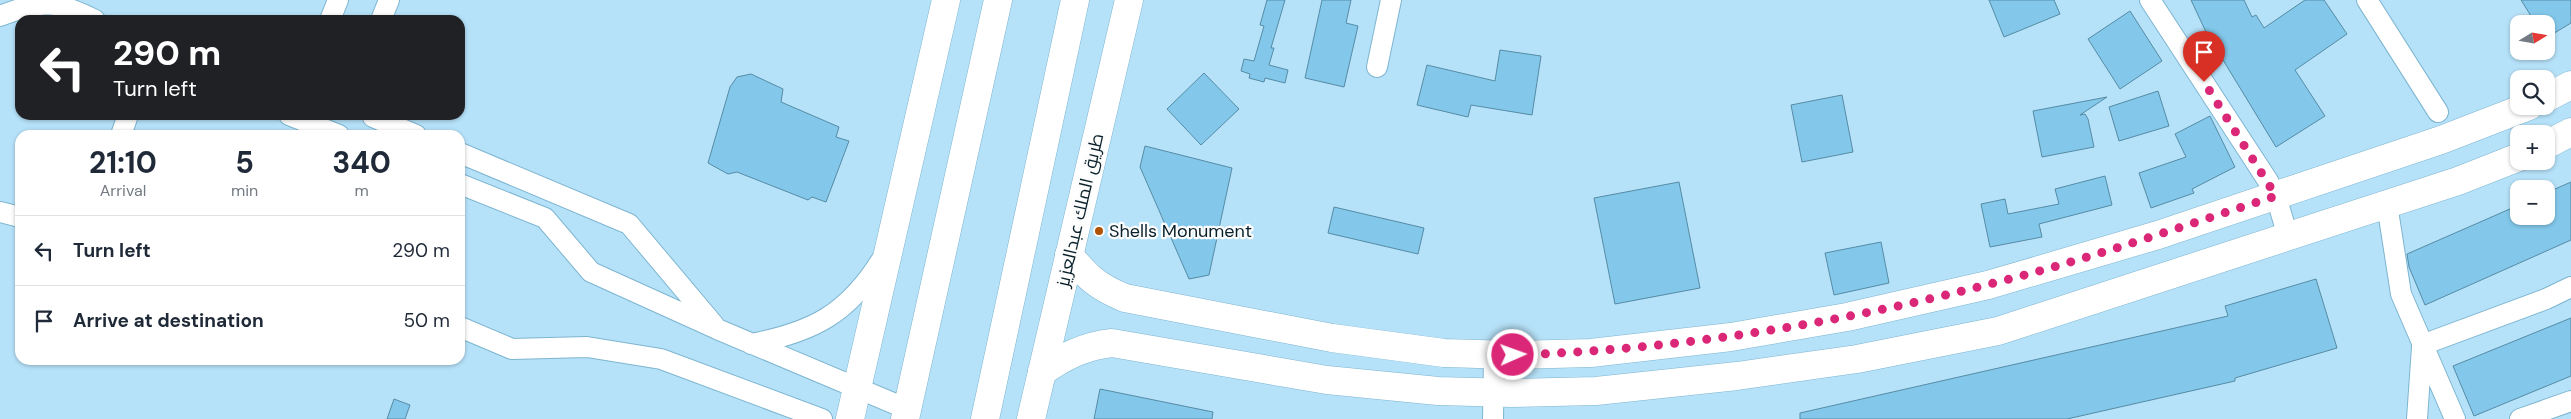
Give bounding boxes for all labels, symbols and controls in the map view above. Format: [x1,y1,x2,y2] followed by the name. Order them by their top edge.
[2510,15,2555,60] north arrow
[2510,15,2555,225] map controls
[113,30,221,76] text: 290 m
[2183,31,2225,82] pin
[30,35,95,100] icon: left
[2190,38,2218,66] icon: arrive
[2510,70,2555,115] button: search
[113,74,197,103] text: Turn left
[2510,125,2555,170] button: +
[1050,131,1109,290] street label: طريق الملك عبدالعزيز
[89,143,157,182] text: 21:10
[235,143,254,182] text: 5
[332,143,391,182] text: 340
[100,180,146,201] text: Arrival
[231,180,258,201] text: min
[354,180,369,201] text: m
[2510,180,2555,225] button: −
[1109,219,1252,243] place label: Shells Monument
[1093,225,1105,237] marker: Shells Monument
[30,237,58,265] icon: left
[73,238,151,263] text: Turn left
[392,238,450,263] text: 290 m
[30,307,58,335] icon: arrive
[73,308,264,333] text: Arrive at destination
[403,308,450,333] text: 50 m
[1486,328,1538,380] position arrow

